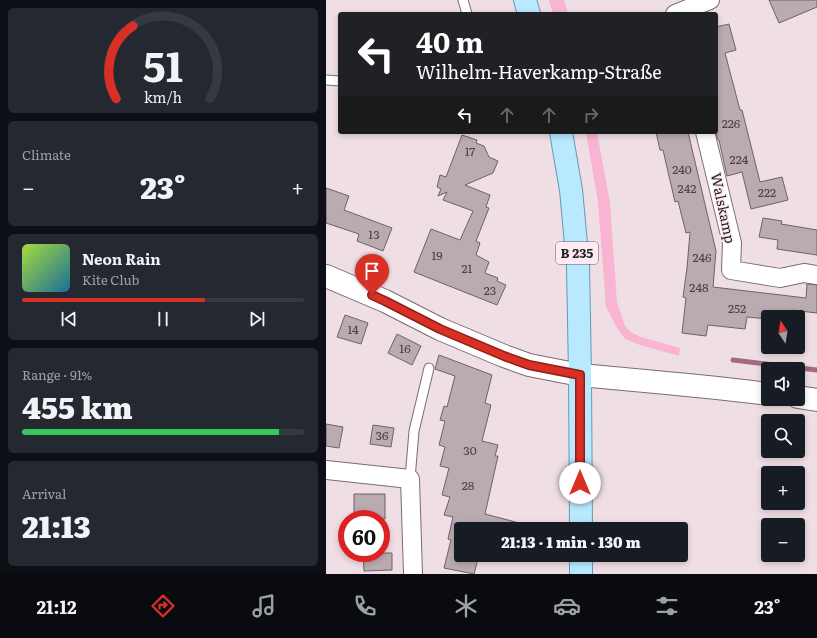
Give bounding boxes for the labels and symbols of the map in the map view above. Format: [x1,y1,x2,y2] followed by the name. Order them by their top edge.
[722,114,741,132] house number: 226
[465,142,475,160] house number: 17
[730,150,749,168] house number: 224
[672,160,692,178] house number: 240
[707,171,741,245] street label: Walskamp
[678,179,696,197] house number: 242
[758,183,776,201] house number: 222
[368,225,380,243] house number: 13
[556,242,598,264] road number: B 235
[431,246,443,264] house number: 19
[692,248,712,266] house number: 246
[355,254,389,295] pin
[462,259,473,277] house number: 21
[689,278,709,296] house number: 248
[484,281,496,299] house number: 23
[728,299,746,317] house number: 252
[761,310,805,354] north arrow
[347,320,359,338] house number: 14
[399,339,411,357] house number: 16
[376,426,389,444] house number: 36
[463,441,477,459] house number: 30
[559,462,601,504] position arrow
[462,476,475,494] house number: 28
[338,510,390,562] speed limit sign: 60

